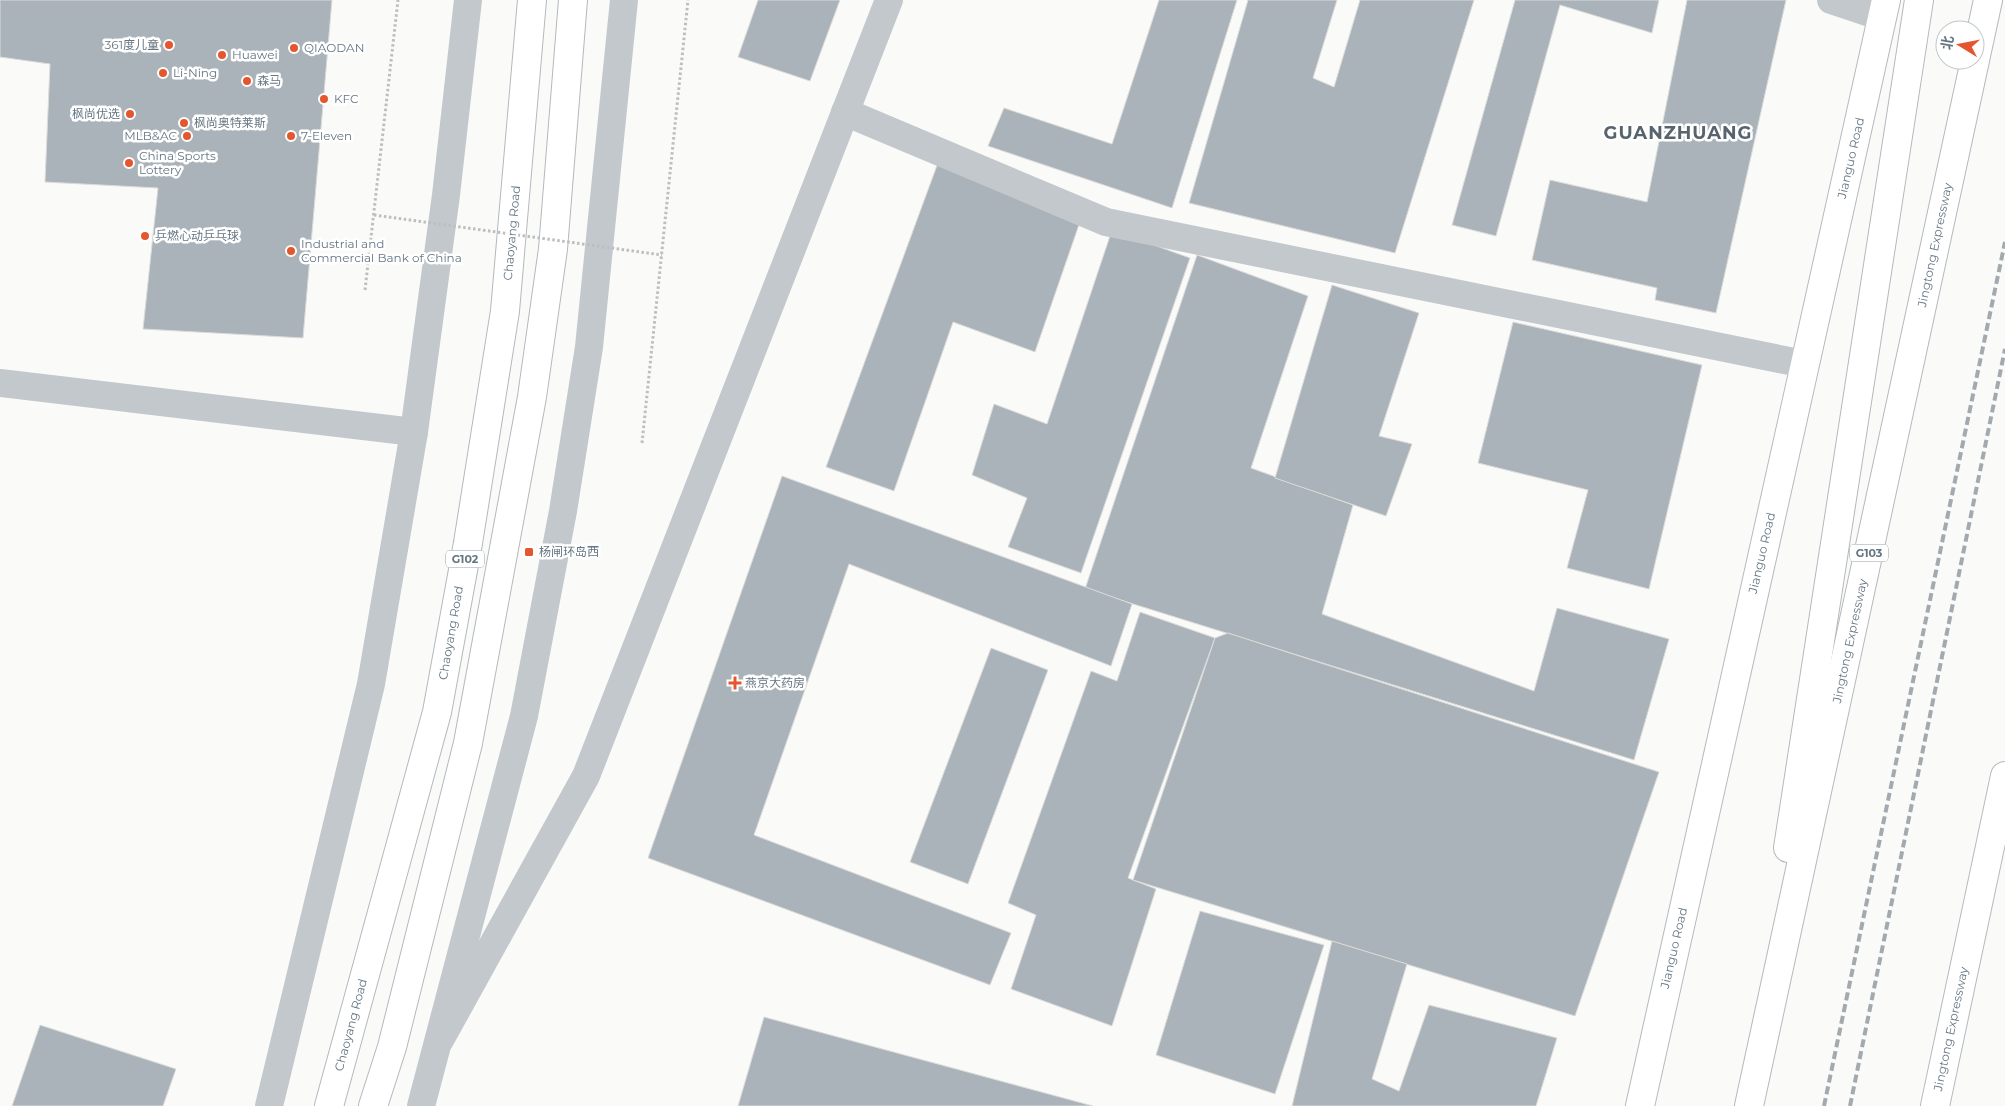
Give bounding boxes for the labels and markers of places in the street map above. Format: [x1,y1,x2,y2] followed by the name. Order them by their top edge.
[105,37,159,52] place label: 361度儿童
[163,39,175,51] marker: 361度儿童
[304,40,364,55] place label: QIAODAN
[288,42,300,54] marker: QIAODAN
[232,47,278,62] place label: Huawei
[216,49,228,61] marker: Huawei
[173,65,217,80] place label: Li-Ning
[157,67,169,79] marker: Li-Ning
[257,73,281,88] place label: 森马
[241,75,253,87] marker: 森马
[334,91,359,106] place label: KFC
[318,93,330,105] marker: KFC
[72,106,120,121] place label: 枫尚优选
[124,108,136,120] marker: 枫尚优选
[194,115,266,130] place label: 枫尚奥特莱斯
[178,117,190,129] marker: 枫尚奥特莱斯
[124,128,177,143] place label: MLB&AC
[301,128,352,143] place label: 7-Eleven
[181,130,193,142] marker: MLB&AC
[285,130,297,142] marker: 7-Eleven
[139,148,216,177] place label: China Sports Lottery
[123,157,135,169] marker: China Sports Lottery
[155,228,239,243] place label: 乒燃心动乒乓球
[139,230,151,242] marker: 乒燃心动乒乓球
[301,236,462,265] place label: Industrial and Commercial Bank of China
[285,245,297,257] marker: Industrial and Commercial Bank of China
[539,544,599,559] place label: 杨闸环岛西
[523,546,535,558] marker: 杨闸环岛西
[745,675,805,690] place label: 燕京大药房
[729,677,741,689] marker: 燕京大药房

